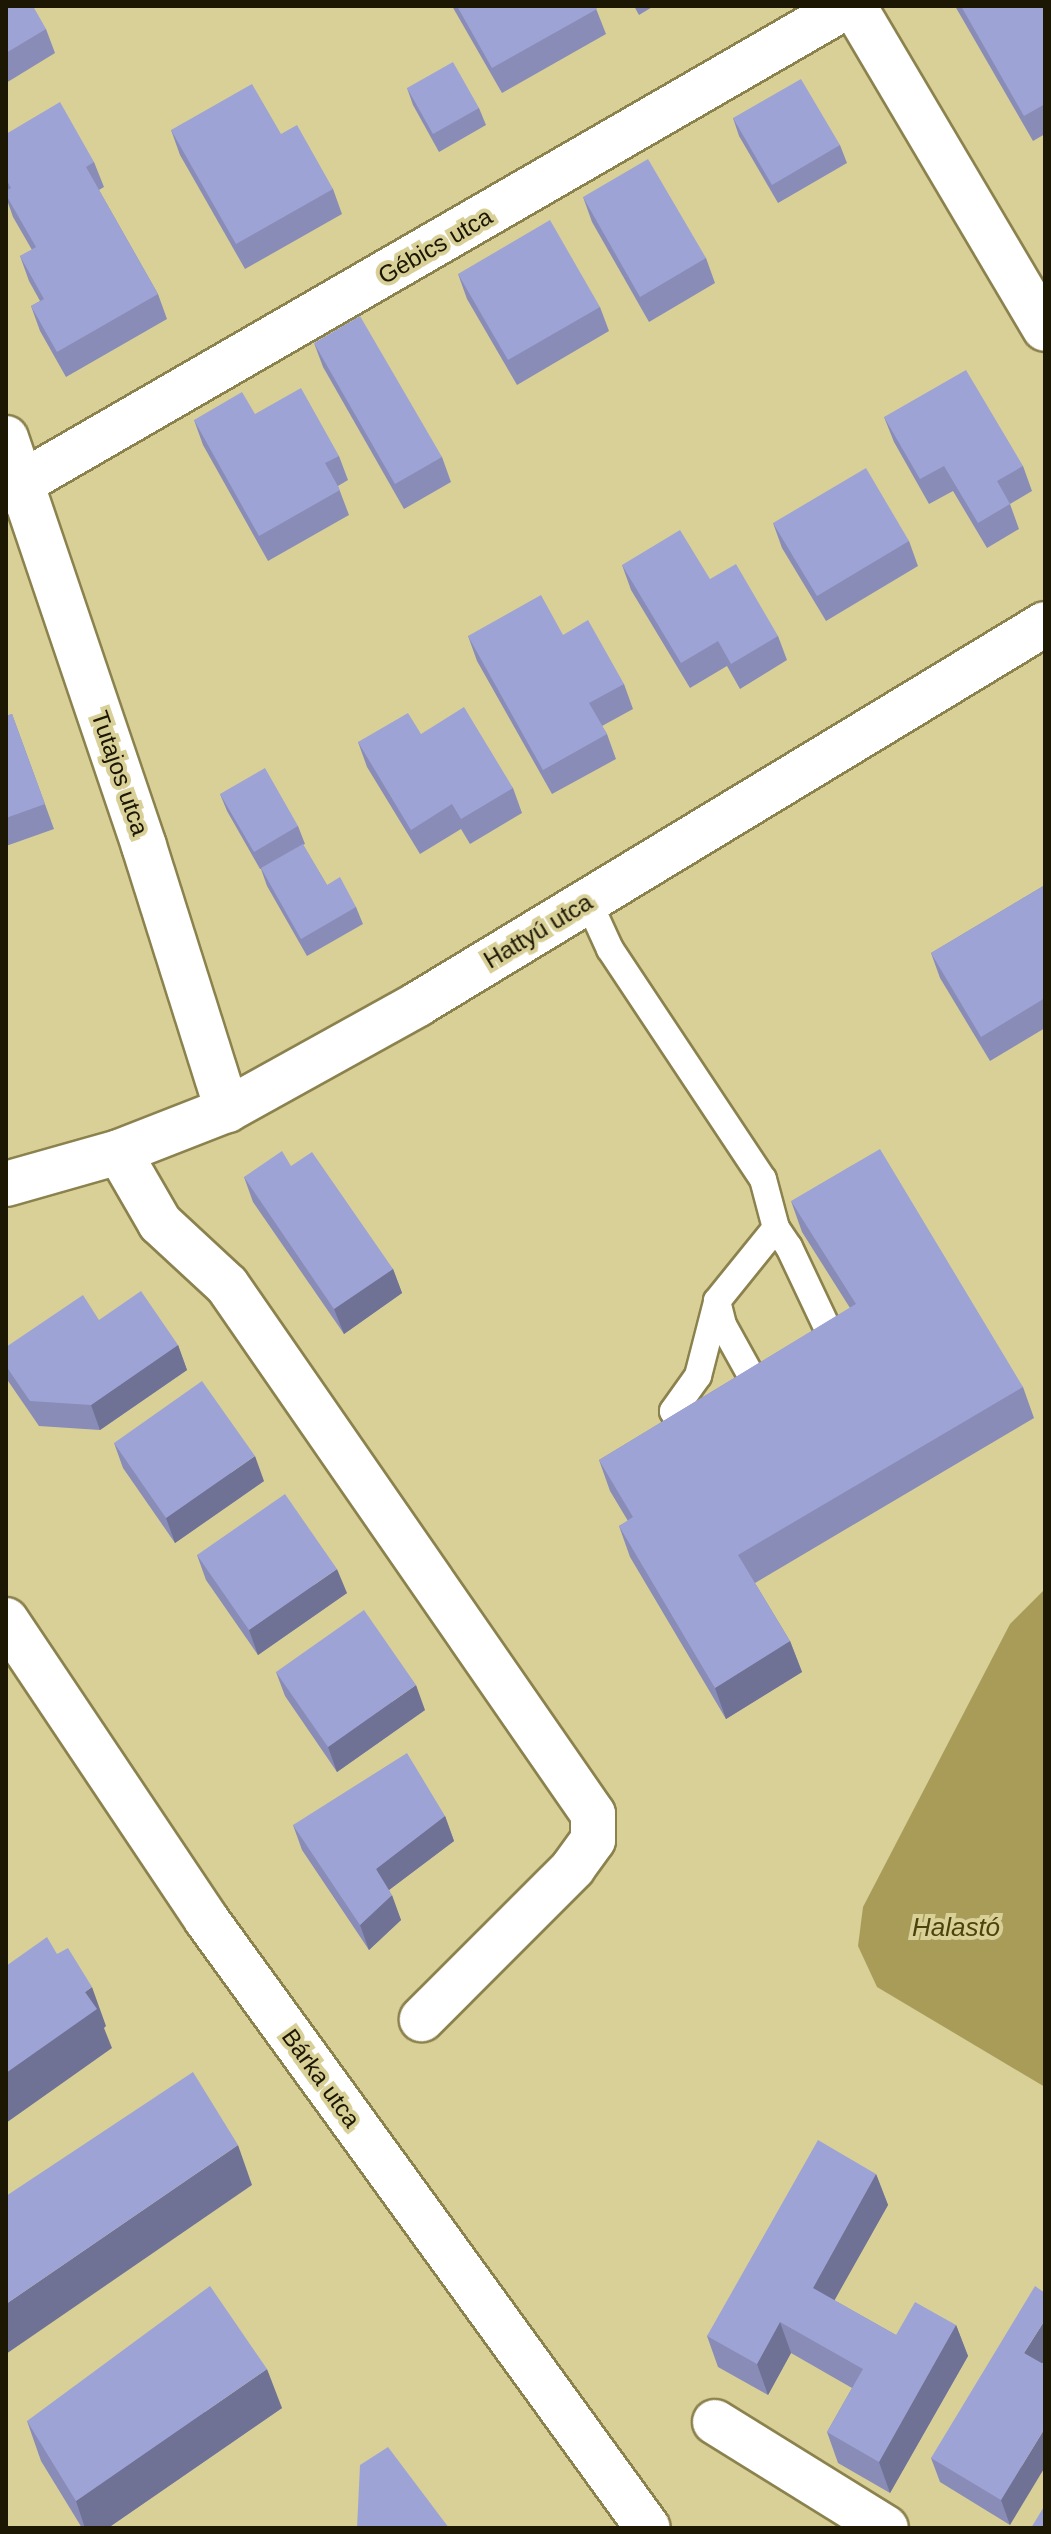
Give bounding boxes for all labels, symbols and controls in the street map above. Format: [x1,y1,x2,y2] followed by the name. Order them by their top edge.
[373,202,497,290] street label: Gébics utca
[85,707,155,839] street label: Tutajos utca
[479,887,597,975] street label: Hattyú utca
[912,1912,1000,1944] water label: Halastó
[276,2023,366,2133] street label: Bárka utca

